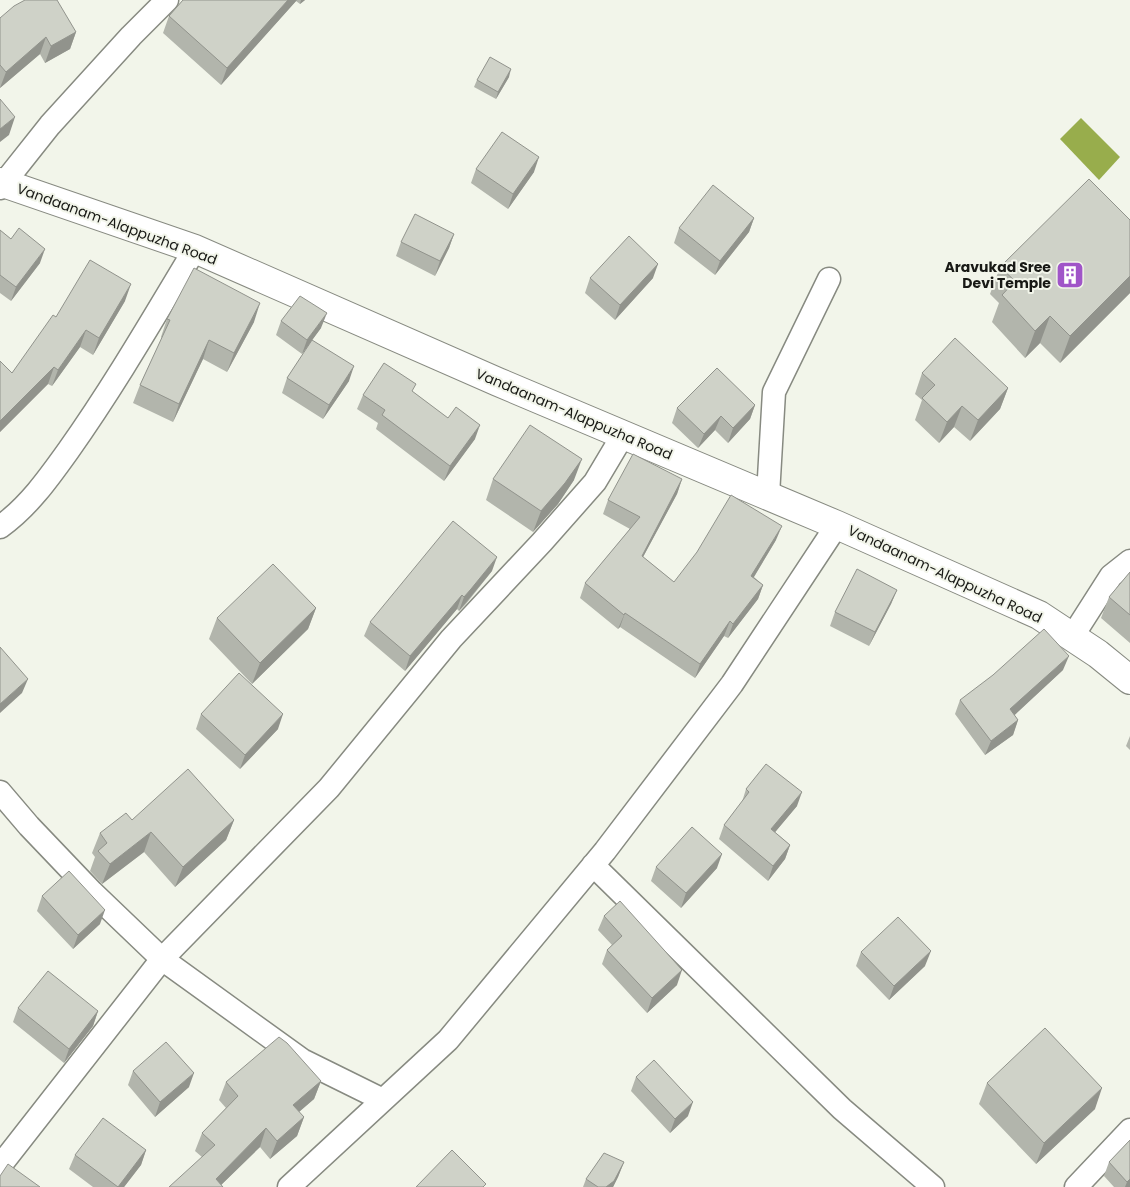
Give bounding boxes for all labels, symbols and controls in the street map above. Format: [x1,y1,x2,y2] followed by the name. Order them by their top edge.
[14,178,220,270] street label: Vandaanam-Alappuzha Road
[945,257,1051,293] place label: Aravukad Sree Devi Temple
[1055,260,1085,290] building icon: Aravukad Sree Devi Temple
[473,363,675,465] street label: Vandaanam-Alappuzha Road
[845,520,1045,628] street label: Vandaanam-Alappuzha Road

